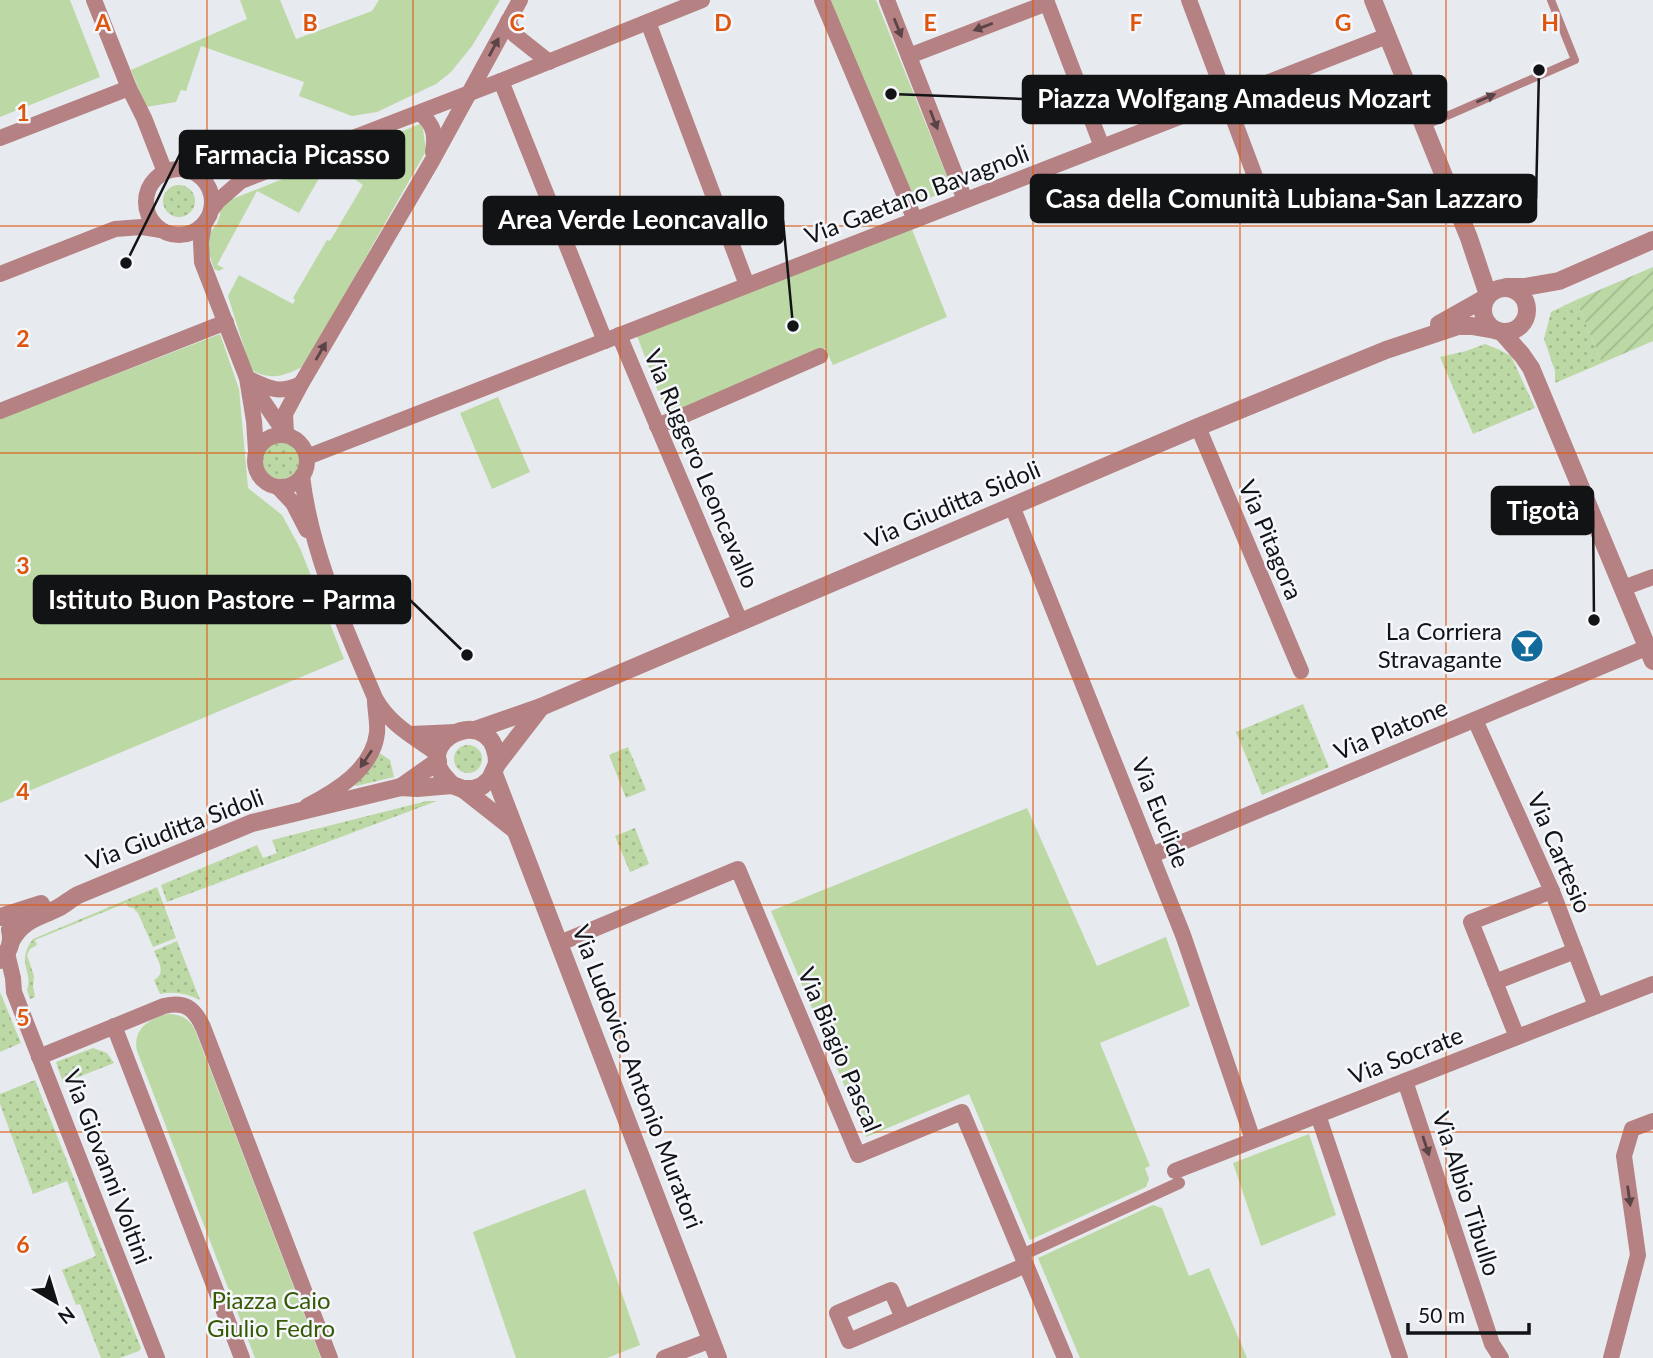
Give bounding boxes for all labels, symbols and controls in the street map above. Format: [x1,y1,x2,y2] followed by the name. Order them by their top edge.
[94,8,112,36] text: A
[302,8,318,36] text: B
[509,8,525,36] text: C
[714,8,732,36] text: D
[923,8,937,36] text: E
[1129,8,1143,36] text: F
[1335,8,1351,36] text: G
[1541,8,1559,36] text: H
[892,18,903,39] one-way arrow
[972,22,993,33] one-way arrow
[488,37,500,57] one-way arrow
[1023,76,1446,123] callout: Piazza Wolfgang Amadeus Mozart
[1037,82,1431,114] text: Piazza Wolfgang Amadeus Mozart
[1476,92,1496,104] one-way arrow
[16,98,30,126] text: 1
[928,109,939,130] one-way arrow
[180,131,404,178] callout: Farmacia Picasso
[800,137,1033,250] street label: Via Gaetano Bavagnoli
[194,138,390,170] text: Farmacia Picasso
[1031,175,1536,222] callout: Casa della Comunità Lubiana-San Lazzaro
[1045,182,1523,214] text: Casa della Comunità Lubiana-San Lazzaro
[484,197,783,244] callout: Area Verde Leoncavallo
[497,203,768,235] text: Area Verde Leoncavallo
[16,324,30,352] text: 2
[314,341,327,360] one-way arrow
[639,345,766,592] street label: Via Ruggero Leoncavallo
[860,454,1044,554] street label: Via Giuditta Sidoli
[1233,475,1310,604] street label: Via Pitagora
[1492,487,1593,534] callout: Tigotà
[1506,494,1580,526] text: Tigotà
[16,551,30,579] text: 3
[34,576,410,623] callout: Istituto Buon Pastore – Parma
[48,583,396,615] text: Istituto Buon Pastore – Parma
[1378,616,1502,673] place label: La Corriera Stravagante
[1508,627,1546,665] bar icon: La Corriera Stravagante
[1329,692,1451,765] street label: Via Platone
[359,749,372,769] one-way arrow
[1126,753,1197,872] street label: Via Euclide
[16,777,30,805] text: 4
[82,781,267,876] street label: Via Giuditta Sidoli
[1522,788,1599,917] street label: Via Cartesio
[567,920,710,1232] street label: Via Ludovico Antonio Muratori
[793,963,888,1136] street label: Via Biagio Pascal
[16,1003,30,1031] text: 5
[1344,1020,1467,1090] street label: Via Socrate
[58,1065,159,1268] street label: Via Giovanni Voltini
[1427,1108,1508,1279] street label: Via Albio Tibullo
[1421,1135,1432,1156] one-way arrow
[1624,1185,1635,1207] one-way arrow
[16,1230,30,1258] text: 6
[21,1267,91,1337] north arrow
[207,1285,335,1342] park label: Piazza Caio Giulio Fedro
[1408,1292,1529,1336] scale bar
[54,1302,80,1329] text: N
[1418,1302,1465,1327] text: 50 m

